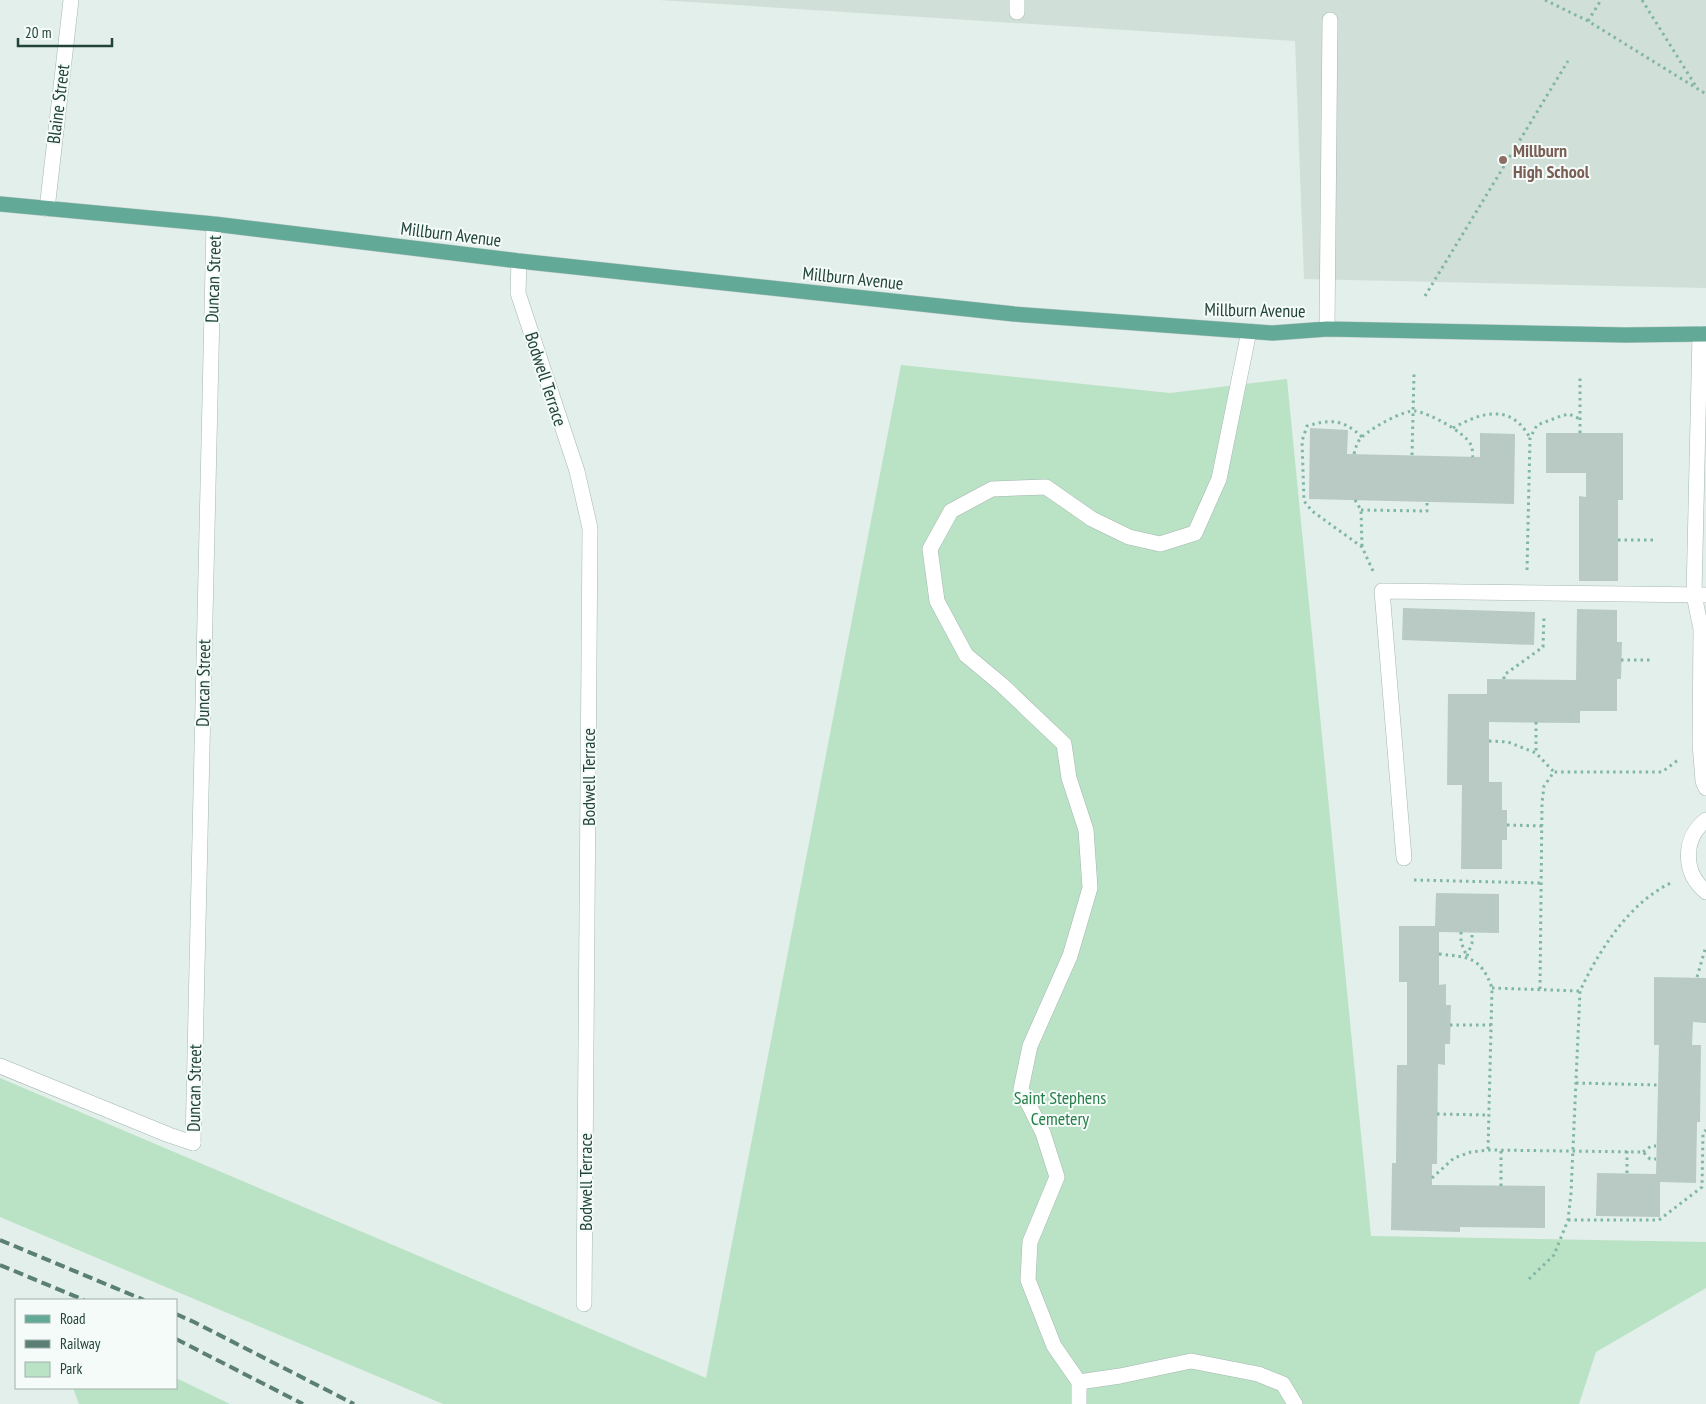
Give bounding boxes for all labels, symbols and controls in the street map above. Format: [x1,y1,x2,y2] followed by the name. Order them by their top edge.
[18,15,111,47] scale bar
[25,23,51,42] text: 20 m
[42,63,74,145] street label: Blaine Street
[1513,139,1590,183] place label: Millburn High School
[1497,154,1509,166] marker: Millburn High School
[399,216,503,252] street label: Millburn Avenue
[200,235,226,323] street label: Duncan Street
[802,261,904,295] street label: Millburn Avenue
[1204,298,1306,322] street label: Millburn Avenue
[520,329,572,429] street label: Bodwell Terrace
[191,639,215,727] street label: Duncan Street
[577,728,600,826] street label: Bodwell Terrace
[182,1044,206,1132] street label: Duncan Street
[1014,1086,1106,1130] park label: Saint Stephens Cemetery
[574,1133,597,1231] street label: Bodwell Terrace
[15,1299,178,1389] legend
[60,1309,86,1328] text: Road
[60,1334,101,1353] text: Railway
[60,1359,82,1378] text: Park

